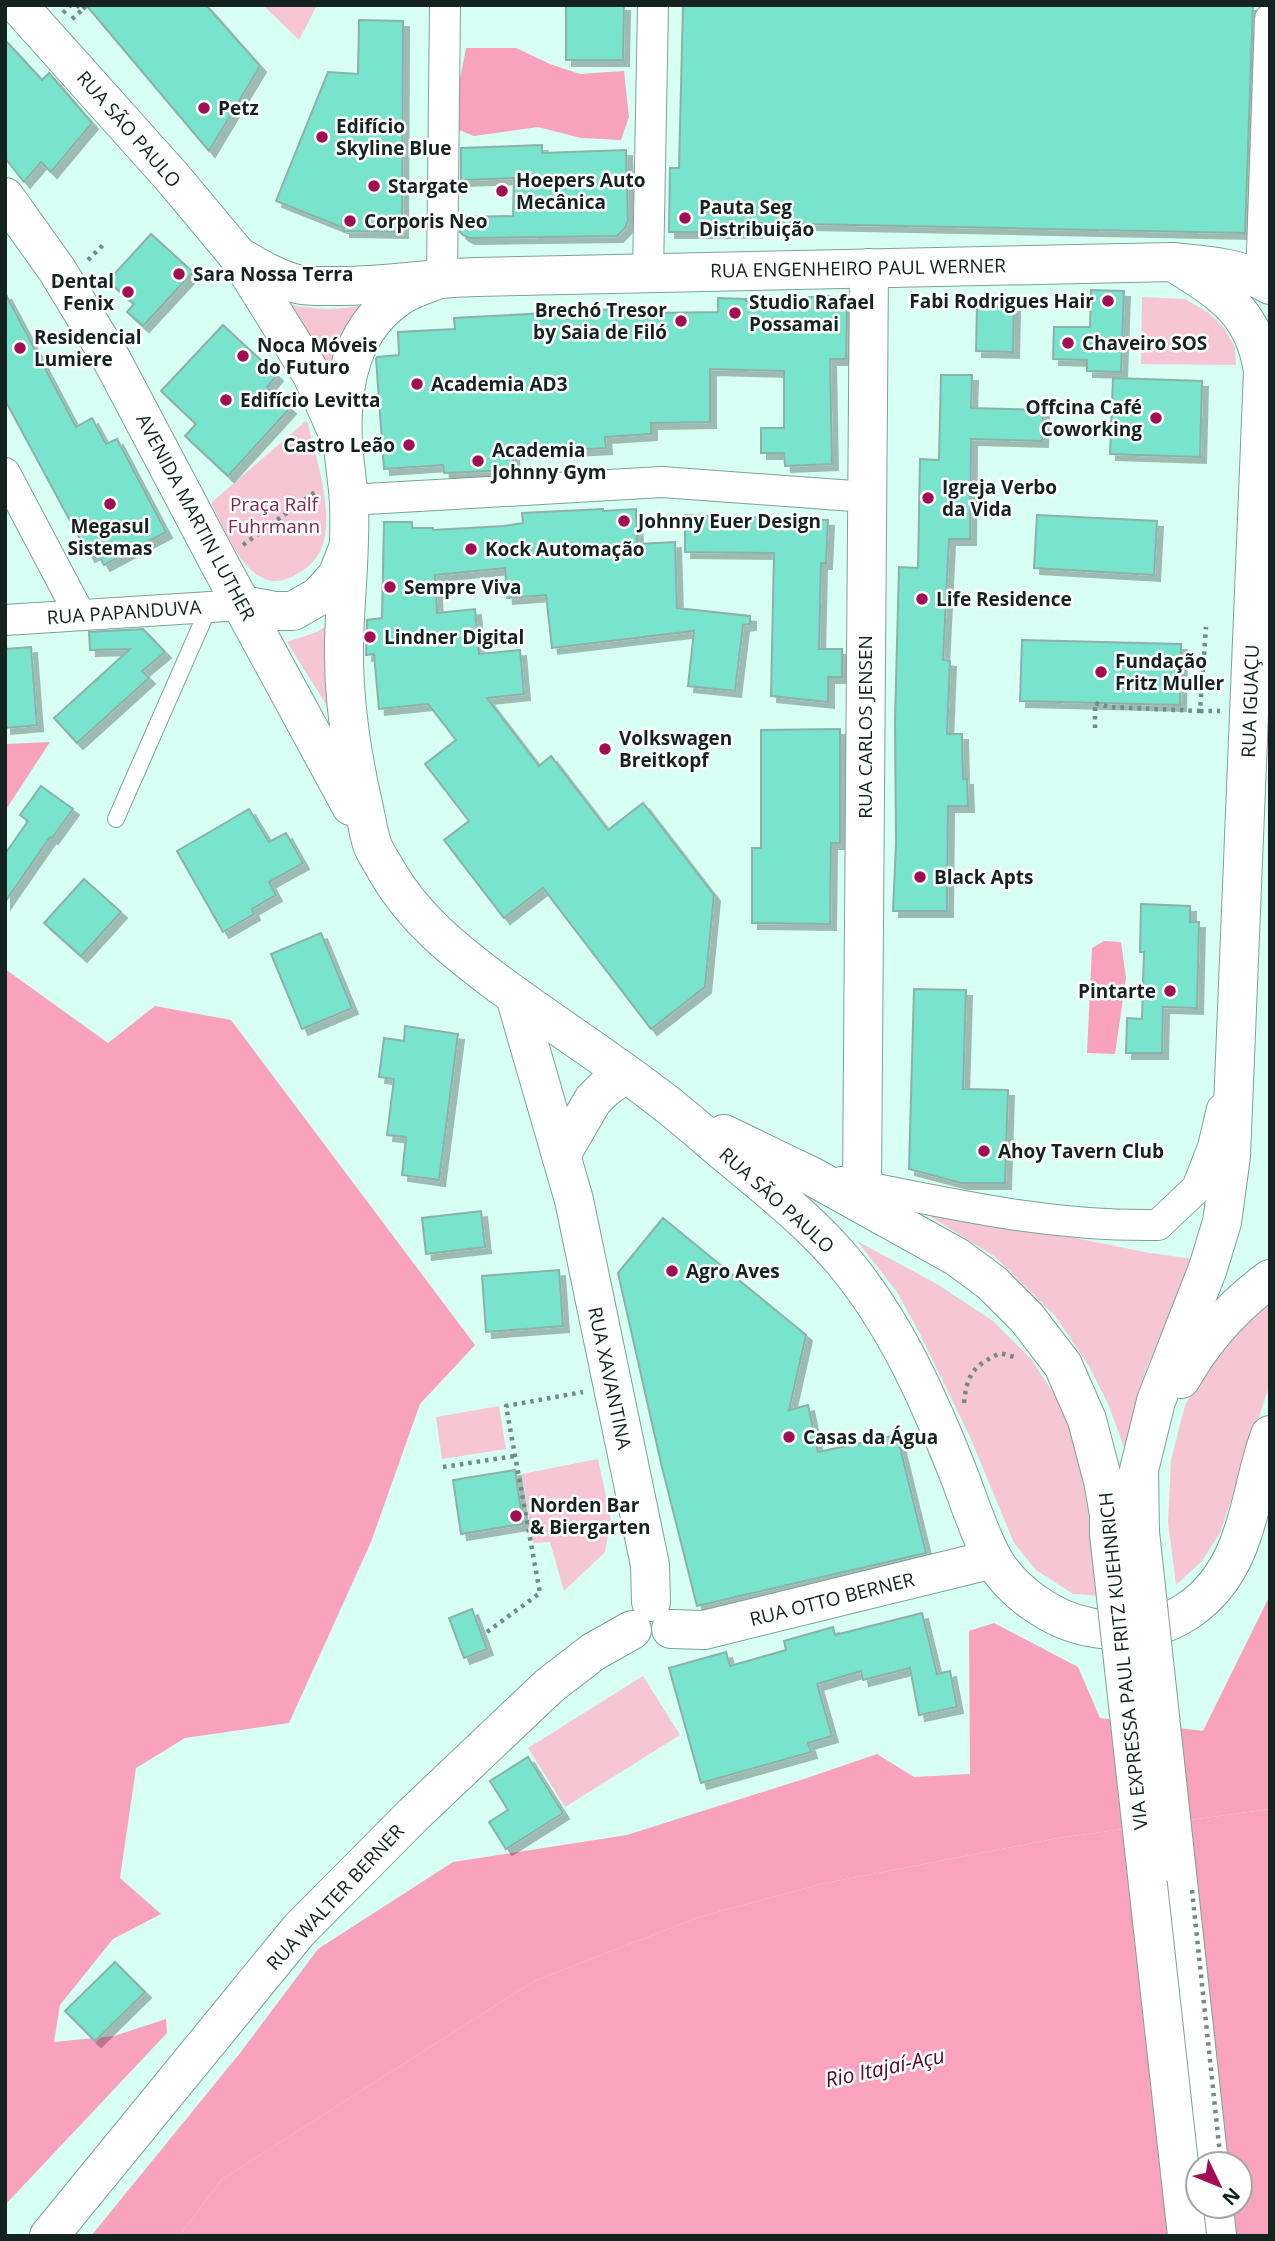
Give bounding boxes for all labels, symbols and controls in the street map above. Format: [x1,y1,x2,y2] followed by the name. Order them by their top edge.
[71,65,187,193] street label: RUA SÃO PAULO
[218,95,259,121] place label: Petz
[196,100,212,116] marker: Petz
[336,113,452,161] place label: Edifício Skyline Blue
[314,129,330,145] marker: Edifício Skyline Blue
[516,167,645,215] place label: Hoepers Auto Mecânica
[388,173,469,199] place label: Stargate
[366,178,382,194] marker: Stargate
[494,183,510,199] marker: Hoepers Auto Mecânica
[699,194,814,242] place label: Pauta Seg Distribuição
[364,208,488,234] place label: Corporis Neo
[677,210,693,226] marker: Pauta Seg Distribuição
[342,213,358,229] marker: Corporis Neo
[710,252,1006,284] street label: RUA ENGENHEIRO PAUL WERNER
[193,261,353,287] place label: Sara Nossa Terra
[171,266,187,282] marker: Sara Nossa Terra
[51,268,114,316] place label: Dental Fenix
[120,284,136,300] marker: Dental Fenix
[909,288,1094,314] place label: Fabi Rodrigues Hair
[749,289,875,337] place label: Studio Rafael Possamai
[1100,293,1116,309] marker: Fabi Rodrigues Hair
[533,297,667,345] place label: Brechó Tresor by Saia de Filó
[727,305,743,321] marker: Studio Rafael Possamai
[673,313,689,329] marker: Brechó Tresor by Saia de Filó
[34,324,142,372] place label: Residencial Lumiere
[1082,330,1207,356] place label: Chaveiro SOS
[257,332,377,380] place label: Noca Móveis do Futuro
[1060,335,1076,351] marker: Chaveiro SOS
[12,340,28,356] marker: Residencial Lumiere
[235,348,251,364] marker: Noca Móveis do Futuro
[431,371,568,397] place label: Academia AD3
[409,376,425,392] marker: Academia AD3
[240,387,380,413] place label: Edifício Levitta
[218,392,234,408] marker: Edifício Levitta
[1026,394,1142,442] place label: Offcina Café Coworking
[130,409,262,625] street label: AVENIDA MARTIN LUTHER
[1148,410,1164,426] marker: Offcina Café Coworking
[283,432,395,458] place label: Castro Leão
[401,437,417,453] marker: Castro Leão
[490,437,606,485] place label: Academia Johnny Gym
[470,453,486,469] marker: Academia Johnny Gym
[942,474,1057,522] place label: Igreja Verbo da Vida
[920,490,936,506] marker: Igreja Verbo da Vida
[228,491,320,539] park label: Praça Ralf Fuhrmann
[102,496,118,512] marker: Megasul Sistemas
[636,508,821,534] place label: Johnny Euer Design
[68,513,152,561] place label: Megasul Sistemas
[616,513,632,529] marker: Johnny Euer Design
[485,536,645,562] place label: Kock Automação
[463,541,479,557] marker: Kock Automação
[404,574,522,600] place label: Sempre Viva
[382,579,398,595] marker: Sempre Viva
[936,586,1072,612] place label: Life Residence
[914,591,930,607] marker: Life Residence
[46,594,202,630] street label: RUA PAPANDUVA
[384,624,524,650] place label: Lindner Digital
[362,629,378,645] marker: Lindner Digital
[852,635,878,819] street label: RUA CARLOS JENSEN
[1235,644,1265,758] street label: RUA IGUAÇU
[1115,648,1225,696] place label: Fundação Fritz Muller
[1093,664,1109,680] marker: Fundação Fritz Muller
[619,725,732,773] place label: Volkswagen Breitkopf
[597,741,613,757] marker: Volkswagen Breitkopf
[934,864,1033,890] place label: Black Apts
[912,869,928,885] marker: Black Apts
[1078,978,1156,1004] place label: Pintarte
[1162,983,1178,999] marker: Pintarte
[998,1138,1164,1164] place label: Ahoy Tavern Club
[714,1141,840,1259] street label: RUA SÃO PAULO
[976,1143,992,1159] marker: Ahoy Tavern Club
[686,1258,780,1284] place label: Agro Aves
[664,1263,680,1279] marker: Agro Aves
[582,1304,638,1452] street label: RUA XAVANTINA
[803,1424,938,1450] place label: Casas da Água
[781,1429,797,1445] marker: Casas da Água
[1092,1491,1154,1831] street label: VIA EXPRESSA PAUL FRITZ KUEHNRICH
[530,1492,650,1540] place label: Norden Bar & Biergarten
[508,1508,524,1524] marker: Norden Bar & Biergarten
[747,1566,917,1632] street label: RUA OTTO BERNER
[260,1818,410,1976] street label: RUA WALTER BERNER
[822,2041,947,2093] water label: Rio Itajaí-Açu
[1184,2150,1254,2220] north arrow
[1217,2182,1246,2211] text: N

